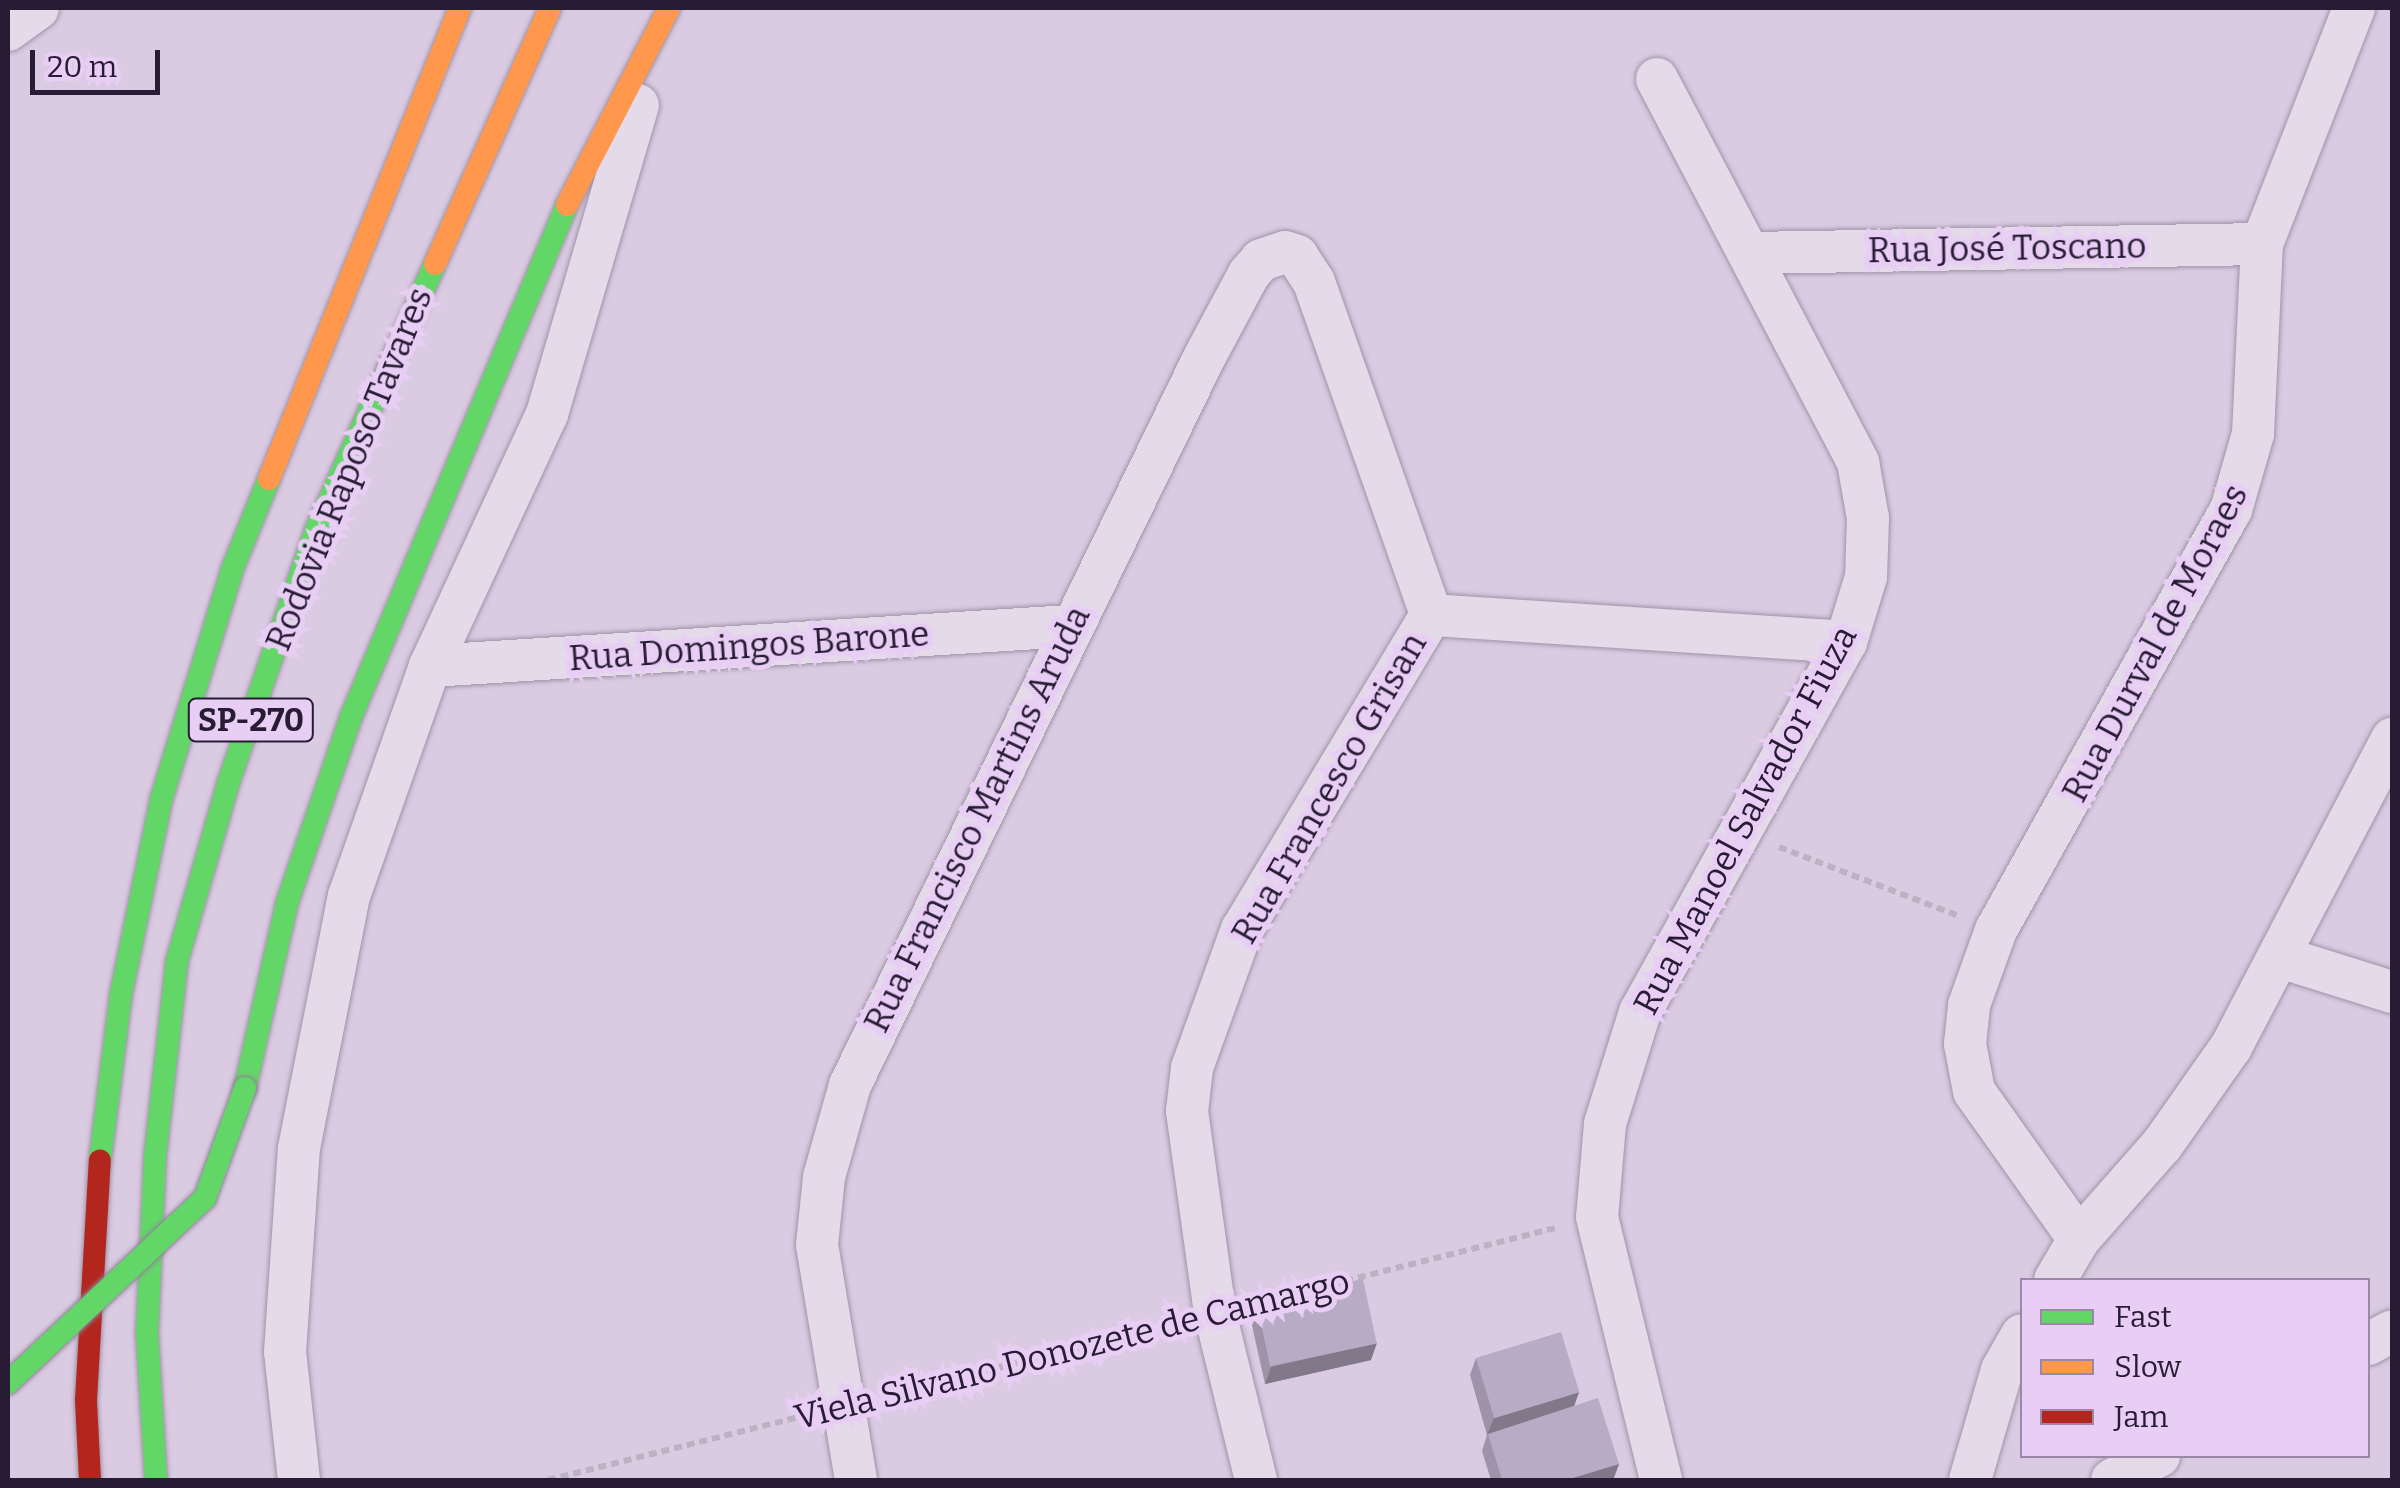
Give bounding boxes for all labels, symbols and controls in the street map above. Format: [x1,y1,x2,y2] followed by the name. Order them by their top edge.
[35,30,165,92] scale bar
[47,49,117,85] text: 20 m
[1867,225,2147,271] street label: Rua José Toscano
[257,281,441,657] street label: Rodovia Raposo Tavares
[2053,477,2257,809] street label: Rua Durval de Moraes
[855,599,1099,1039] street label: Rua Francisco Martins Aruda
[567,612,931,680] street label: Rua Domingos Barone
[1624,618,1866,1022] street label: Rua Manoel Salvador Fiuza
[1223,625,1435,951] street label: Rua Francesco Grisan
[186,693,316,747] road number: SP-270
[790,1260,1354,1438] street label: Viela Silvano Donozete de Camargo
[2020,1278,2370,1458] legend
[2114,1299,2172,1335] text: Fast
[2114,1349,2181,1385] text: Slow
[2114,1399,2168,1435] text: Jam

